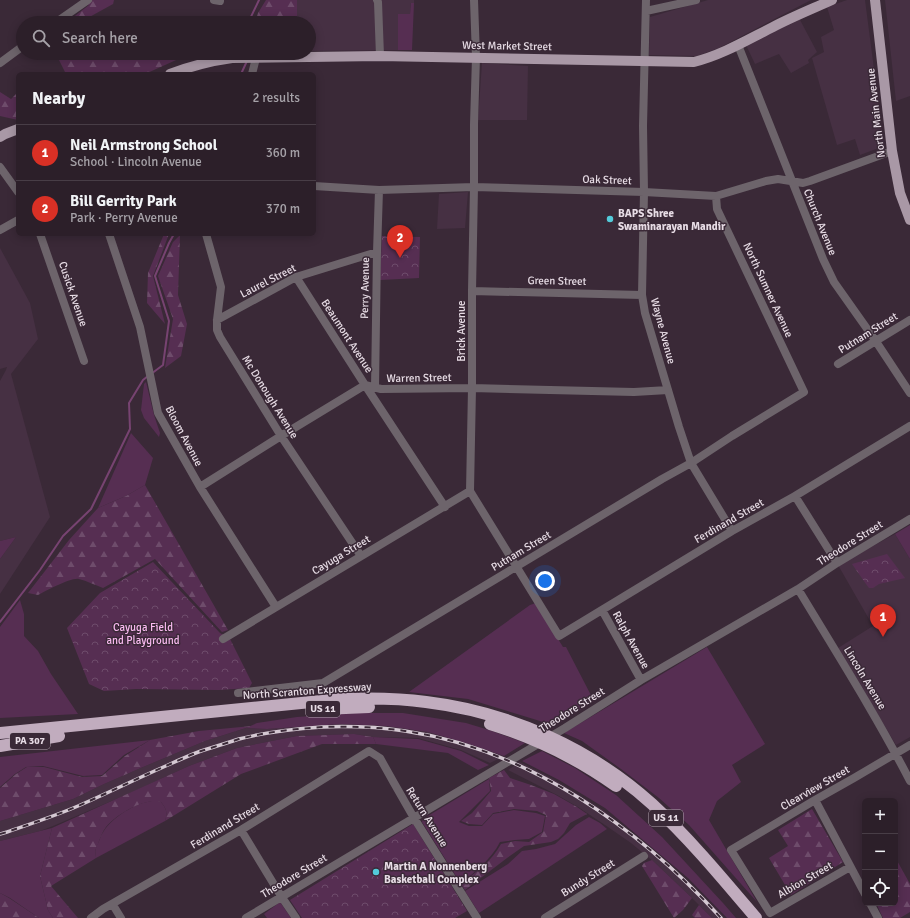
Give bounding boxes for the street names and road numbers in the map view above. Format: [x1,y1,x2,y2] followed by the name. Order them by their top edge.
[462,39,552,53] street label: West Market Street
[864,68,888,158] street label: North Main Avenue
[582,173,632,187] street label: Oak Street
[801,187,839,257] street label: Church Avenue
[740,241,796,339] street label: North Sumner Avenue
[358,257,372,319] street label: Perry Avenue
[56,260,90,328] street label: Cusick Avenue
[238,261,298,301] street label: Laurel Street
[527,274,587,288] street label: Green Street
[318,297,376,375] street label: Beaumont Avenue
[648,297,678,365] street label: Wayne Avenue
[455,300,468,362] street label: Brick Avenue
[836,310,900,356] street label: Putnam Street
[239,353,301,441] street label: Mc Donough Avenue
[386,371,452,385] street label: Warren Street
[163,403,205,469] street label: Bloom Avenue
[692,496,766,546] street label: Ferdinand Street
[815,518,885,568] street label: Theodore Street
[489,528,553,574] street label: Putnam Street
[310,532,373,577] street label: Cayuga Street
[610,609,652,671] street label: Ralph Avenue
[841,644,889,712] street label: Lincoln Avenue
[242,680,373,702] street label: North Scranton Expressway
[537,685,607,735] street label: Theodore Street
[306,701,340,717] road number: US 11
[10,733,50,749] road number: PA 307
[778,763,852,813] street label: Clearview Street
[403,784,451,850] street label: Return Avenue
[188,800,262,852] street label: Ferdinand Street
[649,810,683,826] road number: US 11
[259,851,329,901] street label: Theodore Street
[559,856,617,900] street label: Bundy Street
[775,859,835,901] street label: Albion Street

